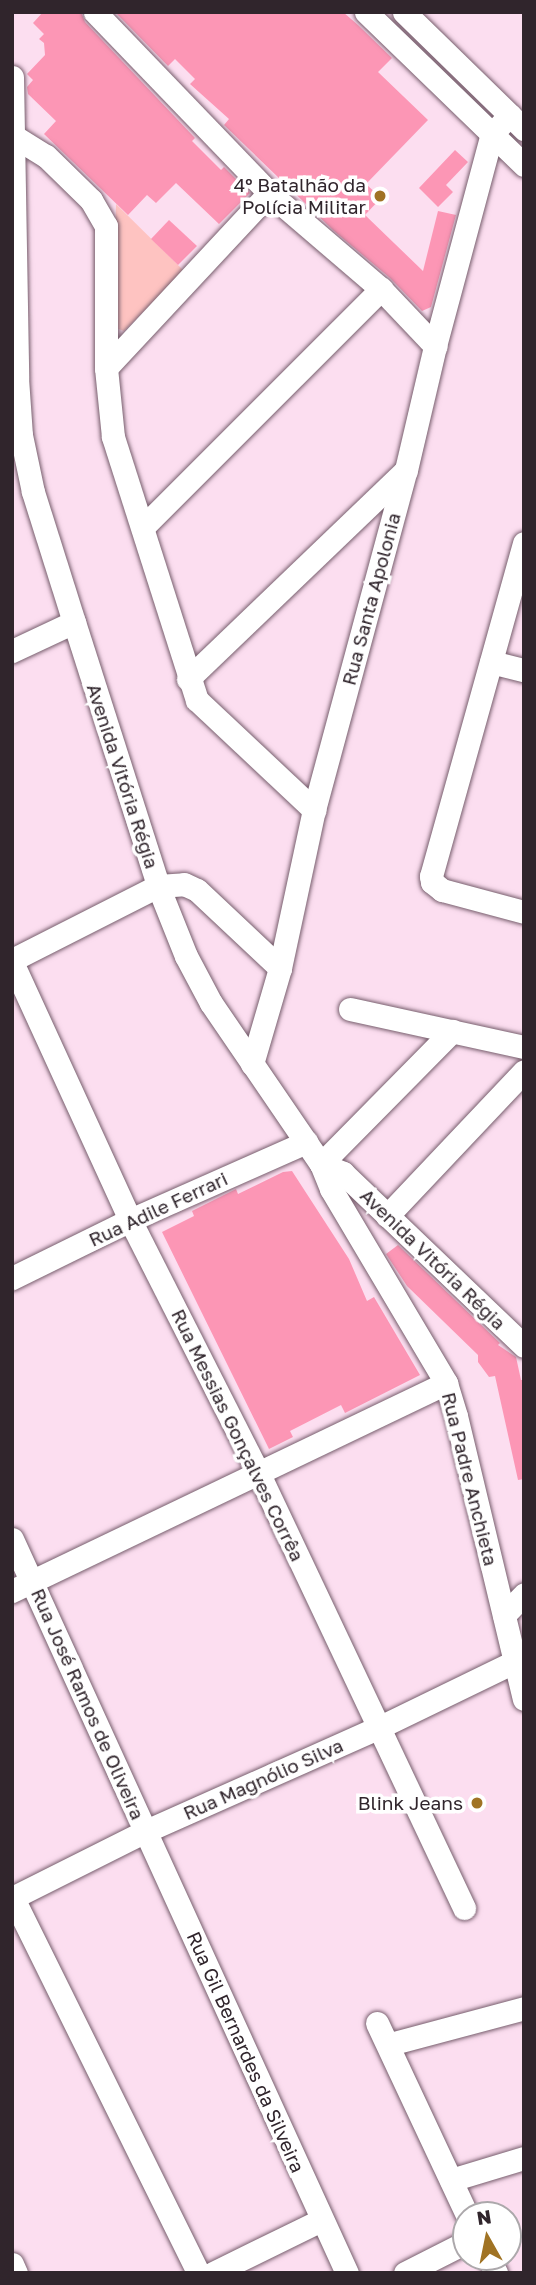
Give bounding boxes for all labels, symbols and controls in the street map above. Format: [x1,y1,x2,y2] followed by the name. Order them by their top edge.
[234,174,366,218] place label: 4º Batalhão da Polícia Militar
[372,188,388,204] marker: 4º Batalhão da Polícia Militar
[337,510,405,688] street label: Rua Santa Apolonia
[82,681,164,871] street label: Avenida Vitória Régia
[85,1167,231,1251] street label: Rua Adile Ferrari
[356,1184,510,1334] street label: Avenida Vitória Régia
[167,1305,309,1565] street label: Rua Messias Gonçalves Corrêa
[437,1390,503,1568] street label: Rua Padre Anchieta
[27,1585,149,1823] street label: Rua José Ramos de Oliveira
[180,1734,346,1824] street label: Rua Magnólio Silva
[358,1792,463,1814] place label: Blink Jeans
[469,1795,485,1811] marker: Blink Jeans
[182,1928,310,2176] street label: Rua Gil Bernardes da Silveira
[452,2201,522,2271] north arrow
[475,2204,493,2229] text: N

